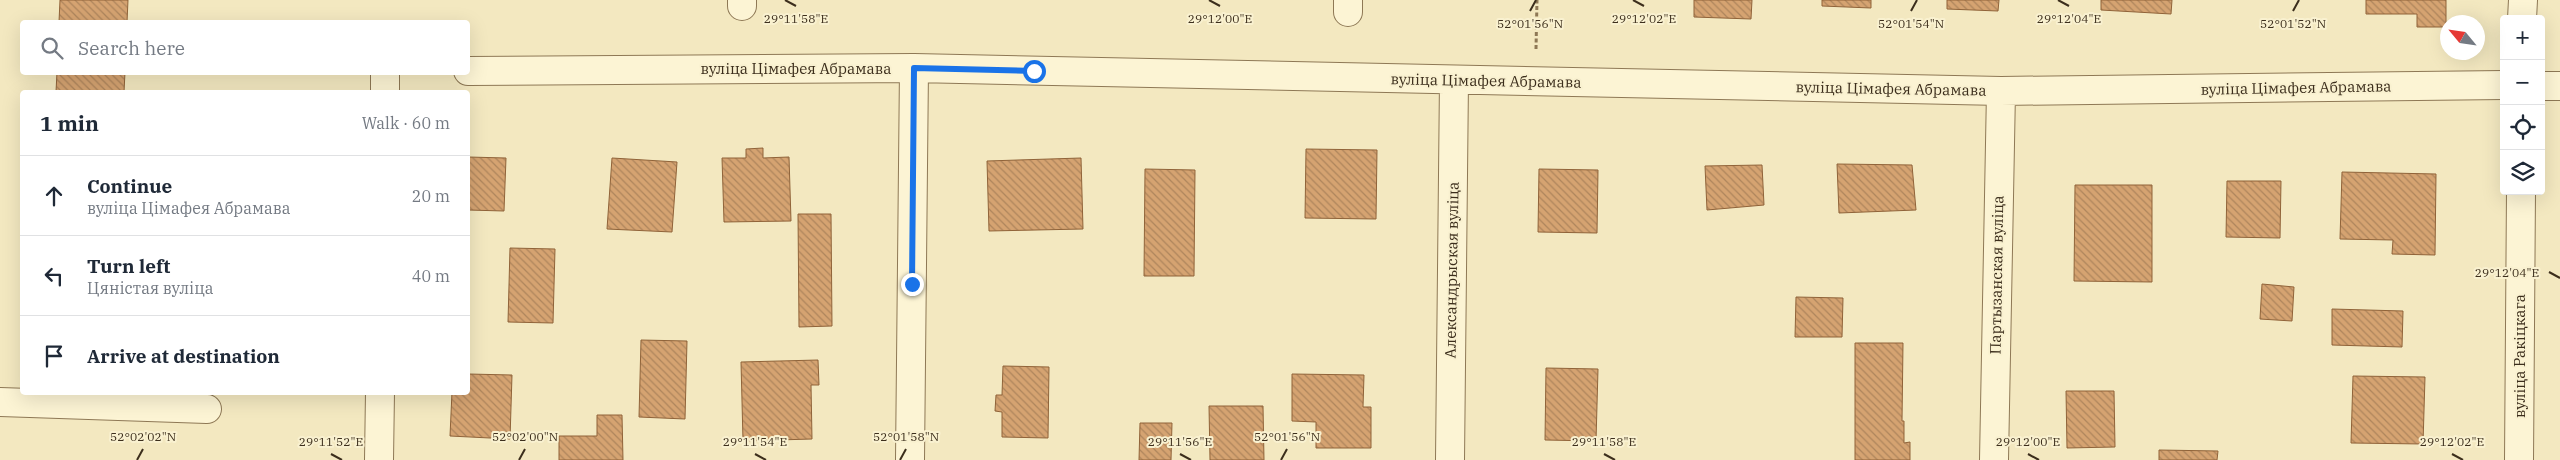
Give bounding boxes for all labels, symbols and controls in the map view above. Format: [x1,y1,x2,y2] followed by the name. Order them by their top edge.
[764,11,828,26] text: 29°11'58"E
[1188,11,1252,26] text: 29°12'00"E
[1612,11,1676,26] text: 29°12'02"E
[2037,11,2101,26] text: 29°12'04"E
[2440,15,2485,60] north arrow
[2500,15,2545,195] map controls
[2500,15,2545,60] button: +
[1497,16,1563,31] text: 52°01'56"N
[1878,16,1944,31] text: 52°01'54"N
[2260,16,2326,31] text: 52°01'52"N
[20,20,470,75] search box
[38,34,66,62] icon: search
[78,36,185,60] text: Search here
[701,59,891,78] street label: вуліца Цімафея Абрамава
[1023,60,1046,83] route start
[2500,60,2545,105] button: −
[1390,69,1582,92] street label: вуліца Цімафея Абрамава
[2200,76,2392,99] street label: вуліца Цімафея Абрамава
[1795,77,1987,100] street label: вуліца Цімафея Абрамава
[2500,105,2545,150] button: locate
[40,109,99,137] text: 1 min
[362,113,450,133] text: Walk · 60 m
[2500,150,2545,195] button: layers
[87,174,172,198] text: Continue
[1440,181,1463,358] street label: Александрыская вуліца
[40,182,68,210] icon: ahead
[412,186,450,206] text: 20 m
[1986,195,2007,355] street label: Партызанская вуліца
[87,198,291,218] text: вуліца Цімафея Абрамава
[87,254,170,278] text: Turn left
[40,262,68,290] icon: left
[2475,265,2539,280] text: 29°12'04"E
[412,266,450,286] text: 40 m
[901,273,924,296] route end
[87,278,213,298] text: Цяністая вуліца
[2510,294,2529,418] street label: вуліца Ракіцкага
[40,342,68,370] icon: arrive
[87,344,280,368] text: Arrive at destination
[110,429,176,444] text: 52°02'02"N
[492,429,558,444] text: 52°02'00"N
[873,429,939,444] text: 52°01'58"N
[1254,429,1320,444] text: 52°01'56"N
[299,434,363,449] text: 29°11'52"E
[723,434,787,449] text: 29°11'54"E
[1148,434,1212,449] text: 29°11'56"E
[1572,434,1636,449] text: 29°11'58"E
[1996,434,2060,449] text: 29°12'00"E
[2420,434,2484,449] text: 29°12'02"E

